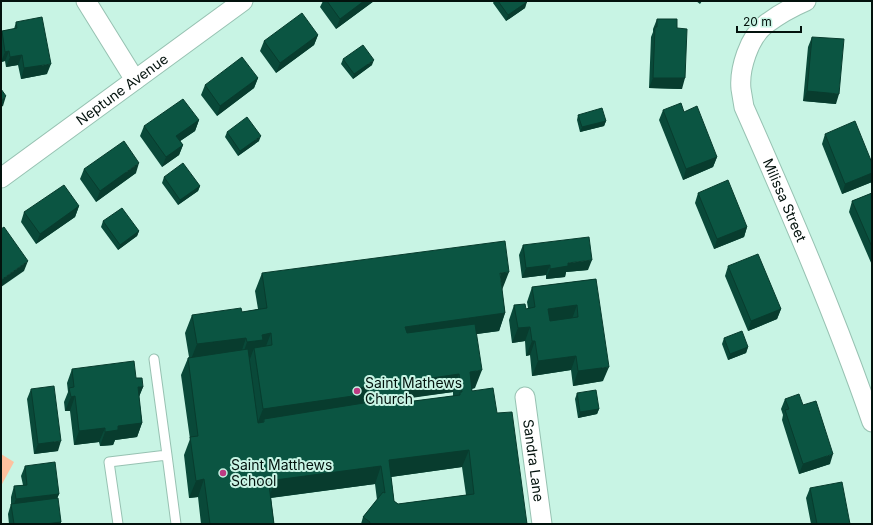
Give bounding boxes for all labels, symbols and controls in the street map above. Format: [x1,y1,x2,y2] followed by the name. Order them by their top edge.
[737,8,801,34] scale bar
[743,14,772,29] text: 20 m
[72,50,171,128] street label: Neptune Avenue
[760,156,811,245] street label: Milissa Street
[365,374,462,407] place label: Saint Mathews Church
[352,386,362,396] marker: Saint Mathews Church
[520,418,548,503] street label: Sandra Lane
[231,456,332,489] place label: Saint Matthews School
[218,468,228,478] marker: Saint Matthews School

